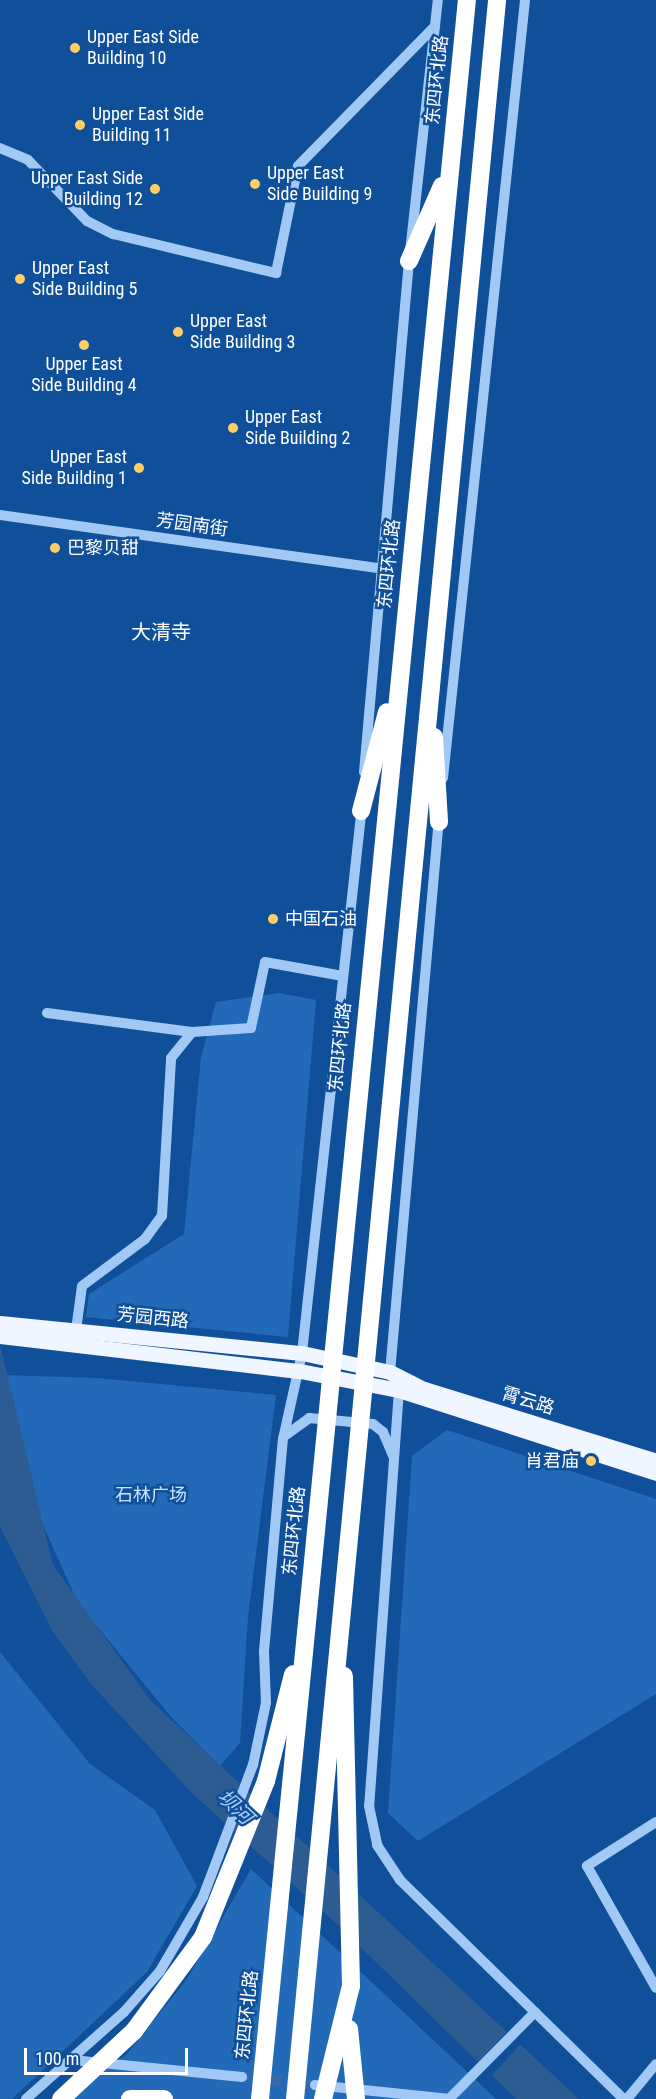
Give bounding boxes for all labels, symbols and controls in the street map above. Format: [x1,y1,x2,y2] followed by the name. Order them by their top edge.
[87,27,199,70] place label: Upper East Side Building 10
[422,34,452,126] street label: 东四环北路
[68,41,82,55] marker: Upper East Side Building 10
[92,104,204,146] place label: Upper East Side Building 11
[73,118,87,132] marker: Upper East Side Building 11
[267,163,372,206] place label: Upper East Side Building 9
[31,168,143,210] place label: Upper East Side Building 12
[248,177,262,191] marker: Upper East Side Building 9
[148,182,162,196] marker: Upper East Side Building 12
[32,258,137,300] place label: Upper East Side Building 5
[13,272,27,286] marker: Upper East Side Building 5
[190,311,295,354] place label: Upper East Side Building 3
[171,325,185,339] marker: Upper East Side Building 3
[77,338,91,352] marker: Upper East Side Building 4
[31,354,137,397] place label: Upper East Side Building 4
[245,407,350,450] place label: Upper East Side Building 2
[226,421,240,435] marker: Upper East Side Building 2
[22,447,127,490] place label: Upper East Side Building 1
[132,461,146,475] marker: Upper East Side Building 1
[155,509,229,541] street label: 芳园南街
[374,518,404,610] street label: 东四环北路
[67,537,139,559] place label: 巴黎贝甜
[48,541,62,555] marker: 巴黎贝甜
[131,620,191,644] district label: 大清寺
[285,908,357,930] place label: 中国石油
[266,912,280,926] marker: 中国石油
[325,1001,355,1093] street label: 东四环北路
[116,1303,190,1333] street label: 芳园西路
[499,1383,557,1419] street label: 霄云路
[525,1450,579,1472] place label: 肖君庙
[584,1454,598,1468] marker: 肖君庙
[115,1484,187,1506] park label: 石林广场
[279,1485,309,1577] street label: 东四环北路
[212,1785,258,1829] water label: 坝河
[232,1969,262,2061] street label: 东四环北路
[27,2036,190,2074] scale bar
[35,2048,79,2069] text: 100 m

